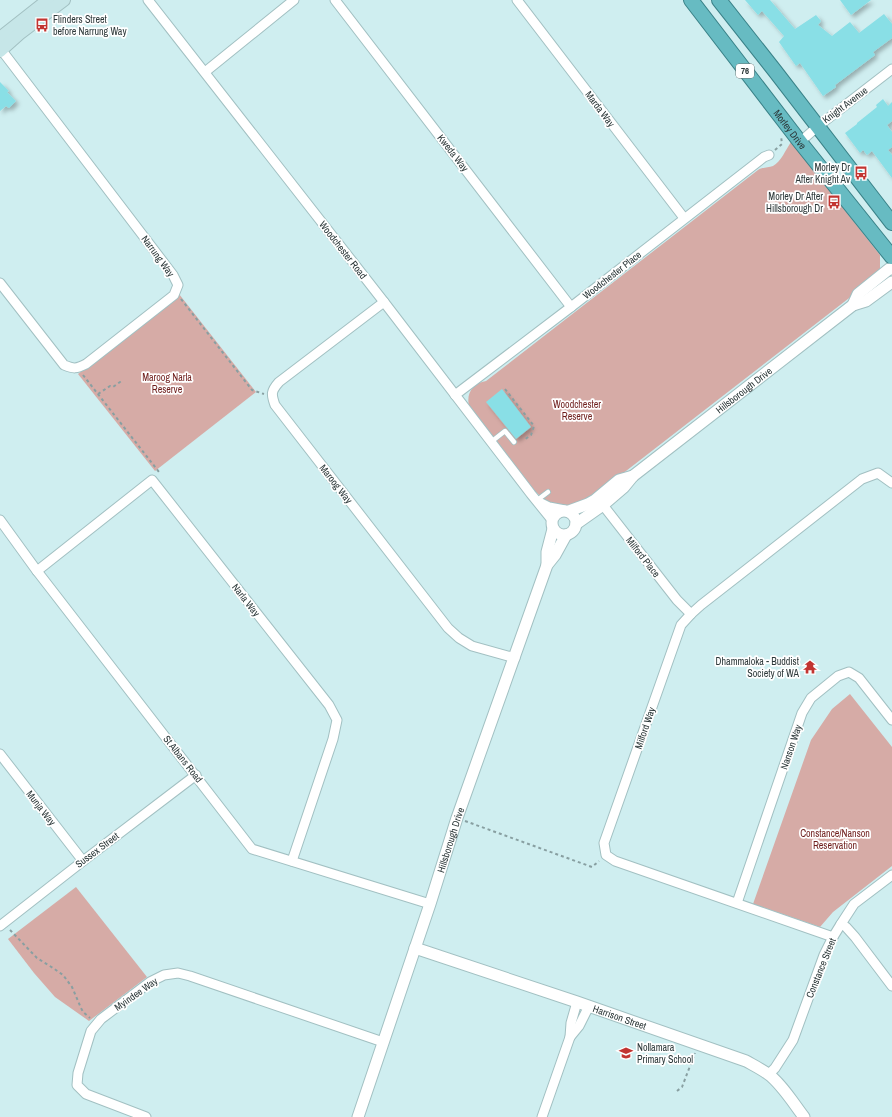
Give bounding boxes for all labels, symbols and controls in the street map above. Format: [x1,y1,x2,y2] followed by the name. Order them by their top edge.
[53,13,127,38] place label: Flinders Street before Narrung Way
[34,17,50,33] bus stop icon: Flinders Street before Narrung Way
[736,64,754,78] road number: 76
[820,84,871,126] street label: Knight Avenue
[582,88,618,130] street label: Marda Way
[771,107,810,152] street label: Morley Drive
[435,132,472,175] street label: Kweda Way
[794,161,851,186] place label: Morley Dr After Knight Av
[853,165,869,181] bus stop icon: Morley Dr After Knight Av
[766,190,823,215] place label: Morley Dr After Hillsborough Dr
[826,194,842,210] bus stop icon: Morley Dr After Hillsborough Dr
[316,218,370,282] street label: Woodchester Road
[139,233,178,280] street label: Narrung Way
[580,248,644,302] street label: Woodchester Place
[713,364,775,416] street label: Hillsborough Drive
[142,371,192,396] park label: Maroog Narla Reserve
[553,398,601,423] park label: Woodchester Reserve
[317,462,356,507] street label: Maroog Way
[623,534,663,580] street label: Milford Place
[229,581,263,620] street label: Narla Way
[716,655,800,680] place label: Dhammaloka - Buddist Society of WA
[802,659,818,675] temple icon: Dhammaloka - Buddist Society of WA
[632,705,659,751] street label: Milford Way
[777,722,805,771] street label: Nanson Way
[160,733,206,785] street label: St Albans Road
[23,788,59,829] street label: Munja Way
[434,805,467,874] street label: Hillsborough Drive
[800,827,870,852] park label: Constance/Nanson Reservation
[73,829,122,871] street label: Sussex Street
[803,936,839,1000] street label: Constance Street
[112,974,161,1014] street label: Myindee Way
[591,1002,649,1032] street label: Harrison Street
[637,1041,693,1066] place label: Nollamara Primary School
[618,1045,634,1061] school or university icon: Nollamara Primary School

